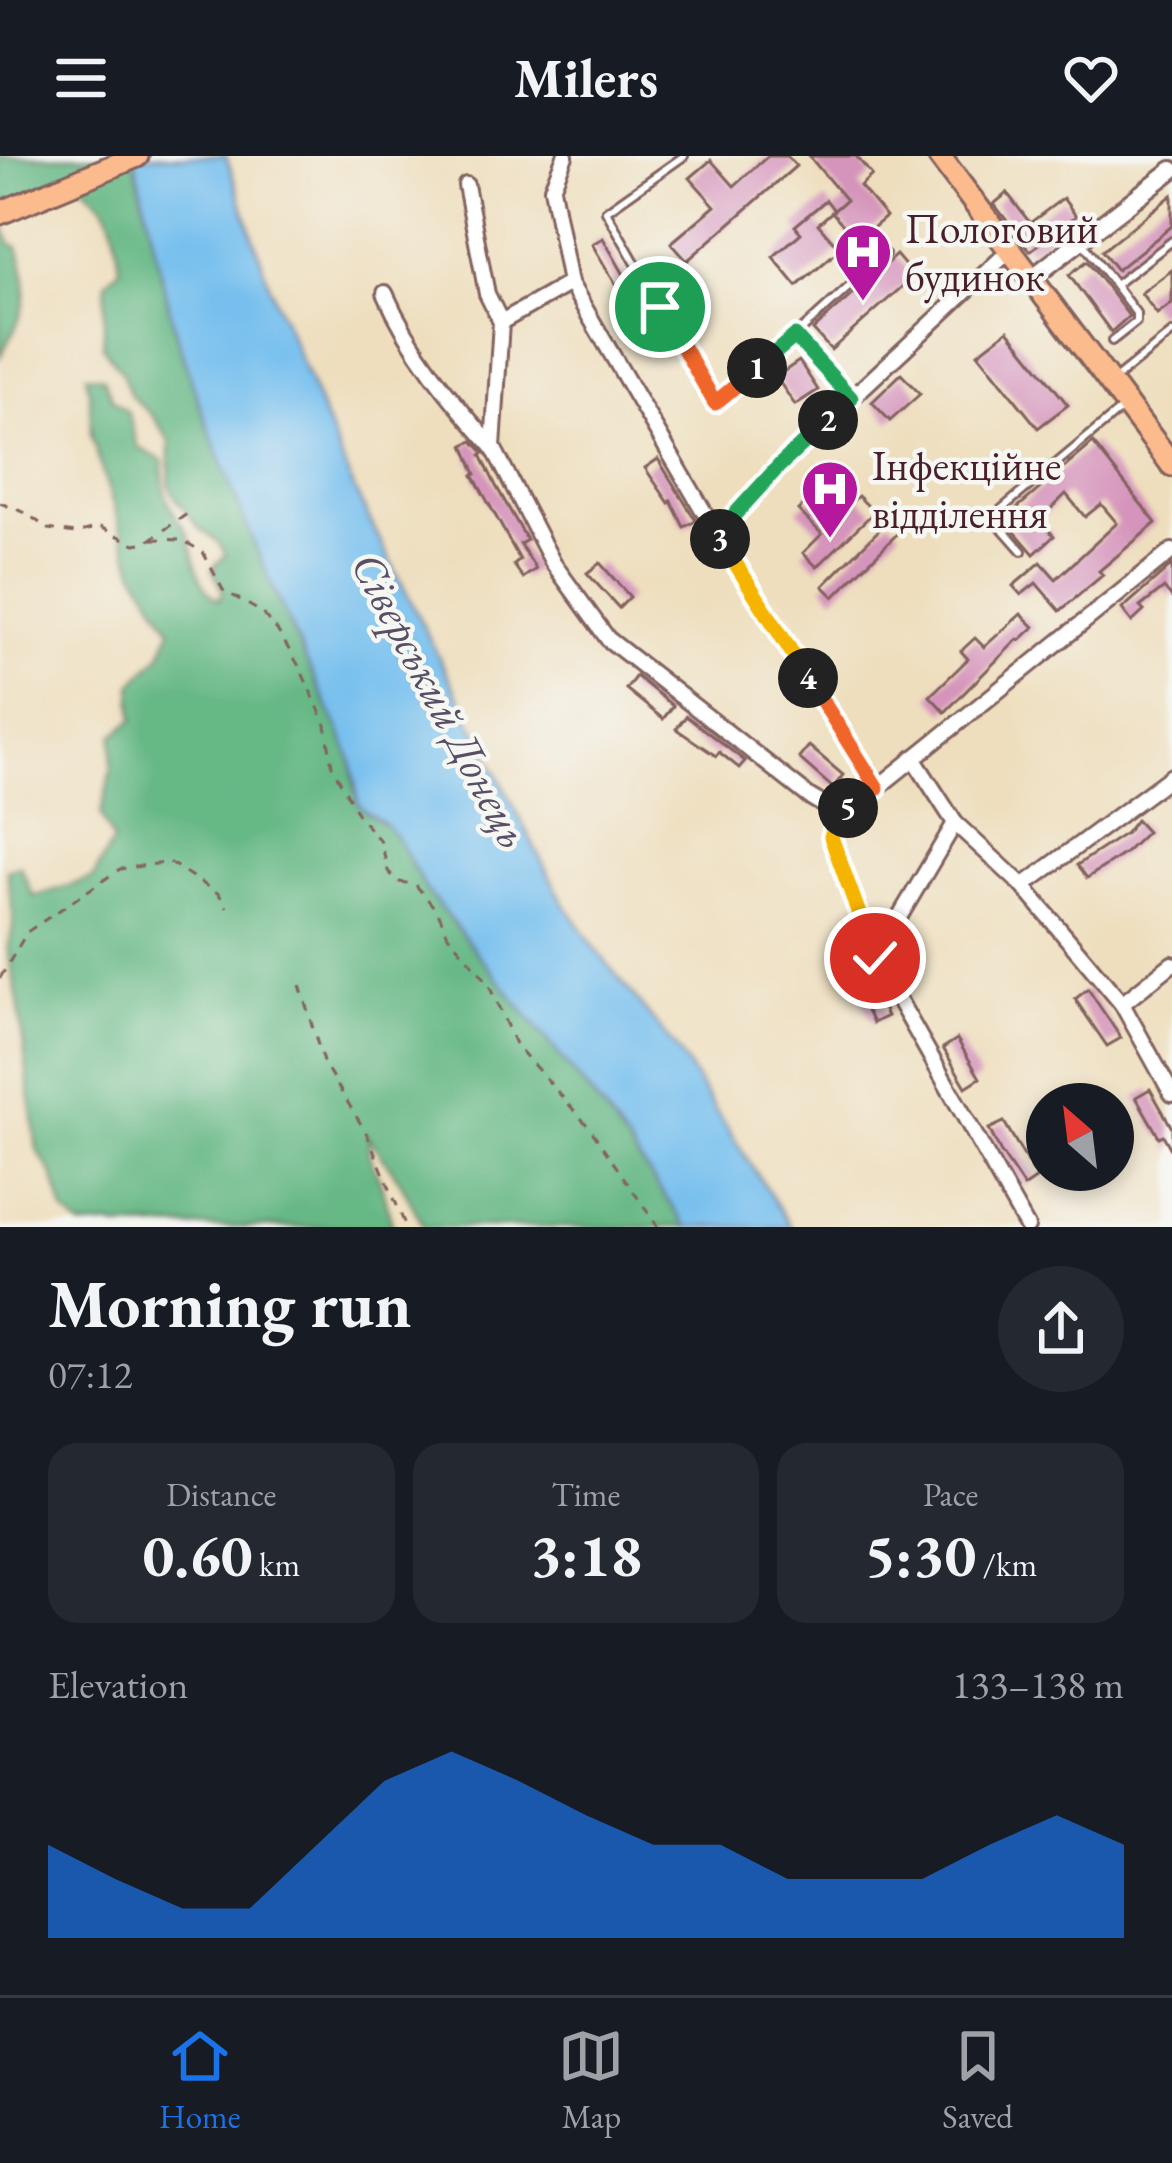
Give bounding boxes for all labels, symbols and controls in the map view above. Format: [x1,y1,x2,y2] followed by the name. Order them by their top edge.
[514,43,658,113] text: Milers
[48,45,114,111] icon: menu
[1058,45,1124,111] icon: heart
[905,201,1098,304] place label: Пологовий будинок
[832,221,894,303] hospital icon: Пологовий будинок
[609,256,711,358] pin
[627,274,693,340] icon: arrive
[727,338,787,398] pin: 1
[748,346,766,389] text: 1
[798,390,858,450] pin: 2
[819,398,837,441] text: 2
[872,438,1062,541] place label: Інфекційне відділення
[799,458,861,540] hospital icon: Інфекційне відділення
[690,509,750,569] pin: 3
[711,517,729,560] text: 3
[339,542,543,858] water label: Сіверський Донець
[778,648,838,708] pin: 4
[799,656,817,699] text: 4
[818,778,878,838] pin: 5
[839,786,857,829] text: 5
[824,907,926,1009] pin
[842,925,908,991] icon: check
[1026,1083,1134,1191] north arrow
[1026,1083,1134,1191] map controls
[48,1261,412,1347] text: Morning run
[998,1266,1124,1392] button: share
[48,1349,133,1400] text: 07:12
[166,1473,276,1516] text: Distance
[552,1473,620,1516] text: Time
[923,1473,978,1516] text: Pace
[142,1516,252,1594] text: 0.60
[530,1516,642,1594] text: 3:18
[864,1516,976,1594] text: 5:30
[252,1543,300,1586] text: km
[976,1543,1037,1586] text: /km
[48,1659,188,1710] text: Elevation
[952,1659,1124,1710] text: 133–138 m
[159,2023,241,2138] tab: Home
[558,2023,624,2138] tab: Map
[942,2023,1013,2138] tab: Saved

